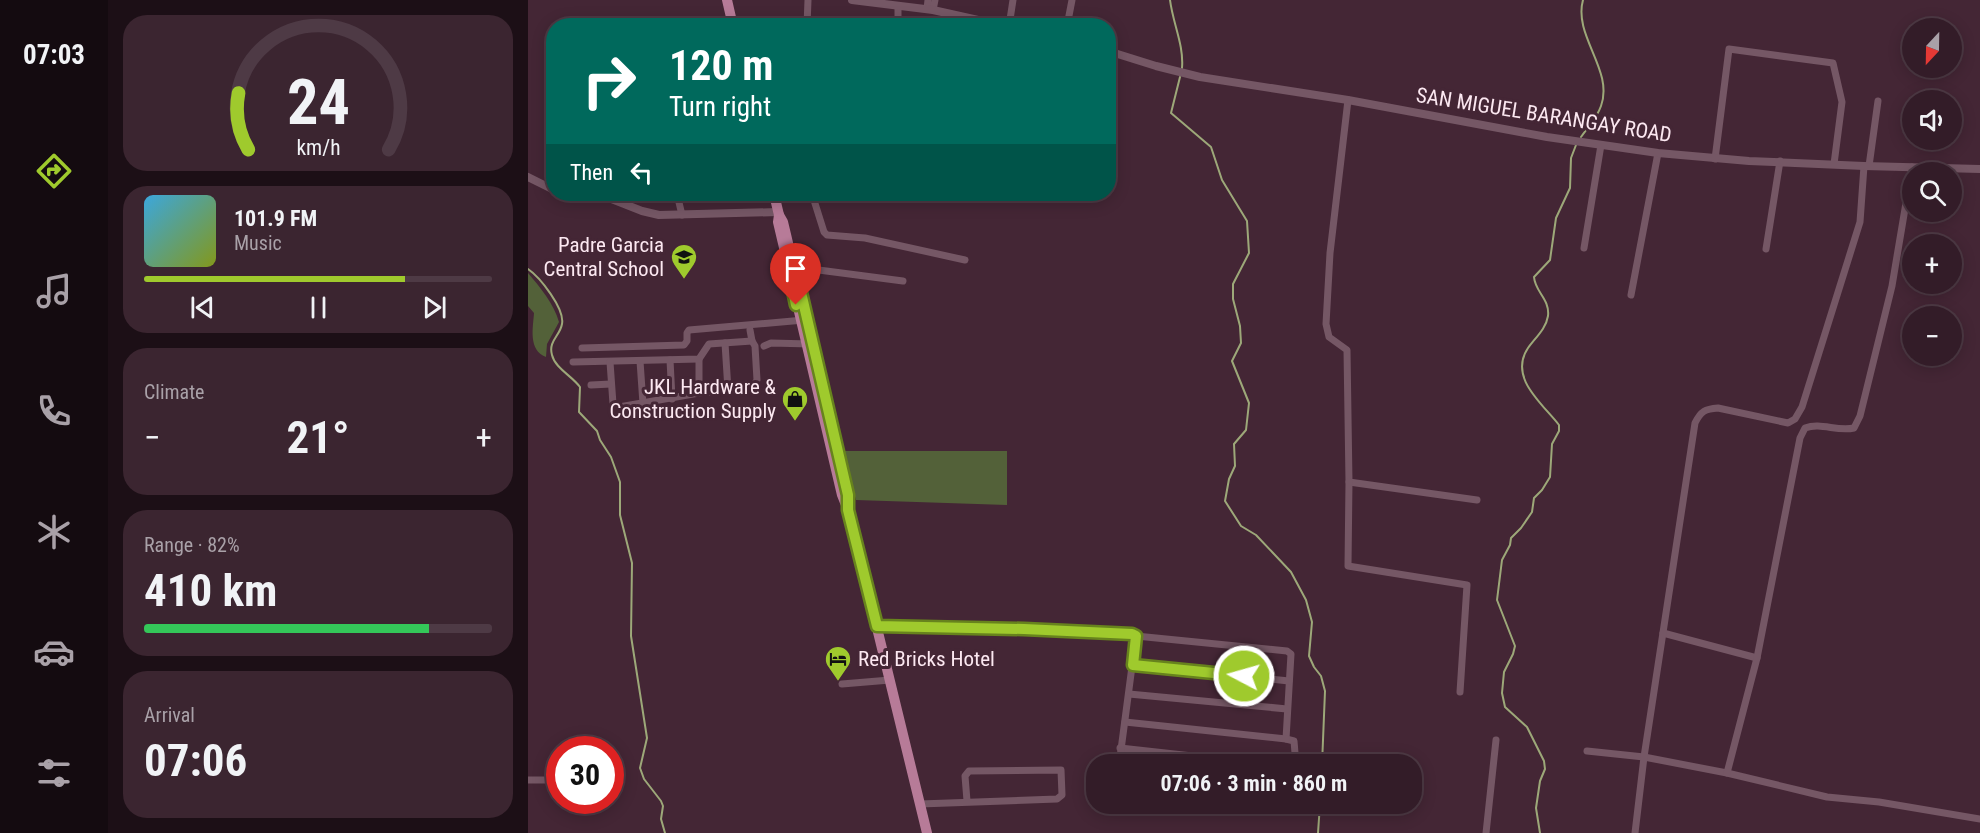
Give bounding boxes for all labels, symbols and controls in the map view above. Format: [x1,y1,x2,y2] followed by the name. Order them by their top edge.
[1902,18,1962,78] north arrow
[1902,18,1962,366] map controls
[23,39,85,71] text: 07:03
[669,41,774,90] text: 120 m
[570,42,648,120] icon: right
[286,66,350,139] text: 24
[1415,83,1673,147] street label: SAN MIGUEL BARANGAY ROAD
[1902,90,1962,150] button: sound
[669,91,771,123] text: Turn right
[296,135,340,160] text: km/h
[33,150,75,192] icon: directions
[625,156,658,189] icon: left
[570,160,613,185] text: Then
[1902,162,1962,222] button: search
[234,206,317,231] text: 101.9 FM
[234,231,282,255] text: Music
[544,233,664,281] place label: Padre Garcia Central School
[1902,234,1962,294] button: +
[669,242,699,280] school or university icon: Padre Garcia Central School
[770,243,821,305] pin
[779,252,812,285] icon: arrive
[33,270,75,312] icon: music
[186,291,219,324] icon: previous
[302,291,335,324] icon: pause
[418,291,451,324] icon: next
[1902,306,1962,366] button: −
[609,375,777,423] place label: JKL Hardware & Construction Supply
[144,380,204,404] text: Climate
[780,384,810,422] shop icon: JKL Hardware & Construction Supply
[33,390,75,432] icon: phone
[287,411,350,464] text: 21°
[144,418,161,457] text: −
[476,418,492,457] text: +
[33,511,75,553] icon: climate
[144,533,240,557] text: Range · 82%
[144,564,277,617] text: 410 km
[33,631,75,673] icon: car
[823,644,853,682] hotel icon: Red Bricks Hotel
[1212,644,1276,708] position arrow
[858,647,995,671] place label: Red Bricks Hotel
[144,703,195,727] text: Arrival
[144,734,247,787] text: 07:06
[546,736,624,814] speed limit sign: 30
[33,752,75,794] icon: filters
[1161,771,1347,796] text: 07:06 · 3 min · 860 m

